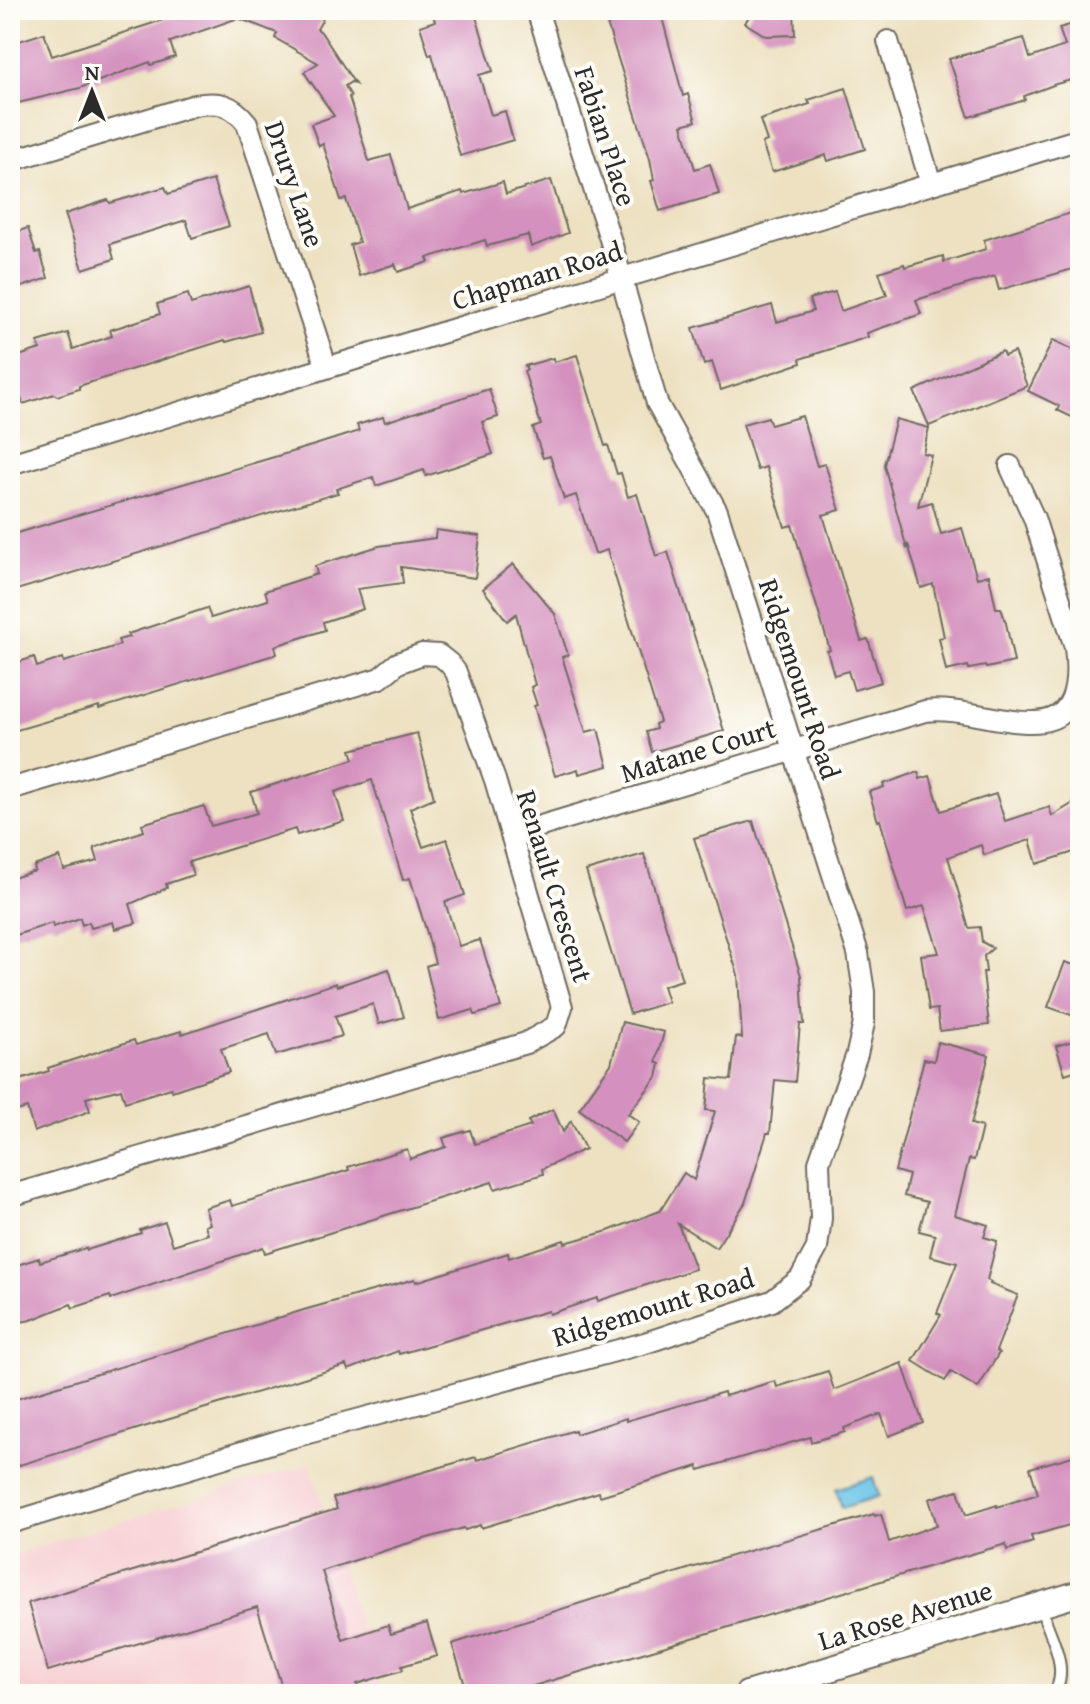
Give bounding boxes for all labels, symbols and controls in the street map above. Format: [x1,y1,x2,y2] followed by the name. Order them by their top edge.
[52,52,132,132] north arrow
[85,56,100,88] text: N
[565,61,648,211] street label: Fabian Place
[255,115,336,252] street label: Drury Lane
[447,229,627,320] street label: Chapman Road
[749,573,852,784] street label: Ridgemount Road
[615,706,781,793] street label: Matane Court
[507,785,604,987] street label: Renault Crescent
[547,1256,759,1357] street label: Ridgemount Road
[813,1569,997,1660] street label: La Rose Avenue

